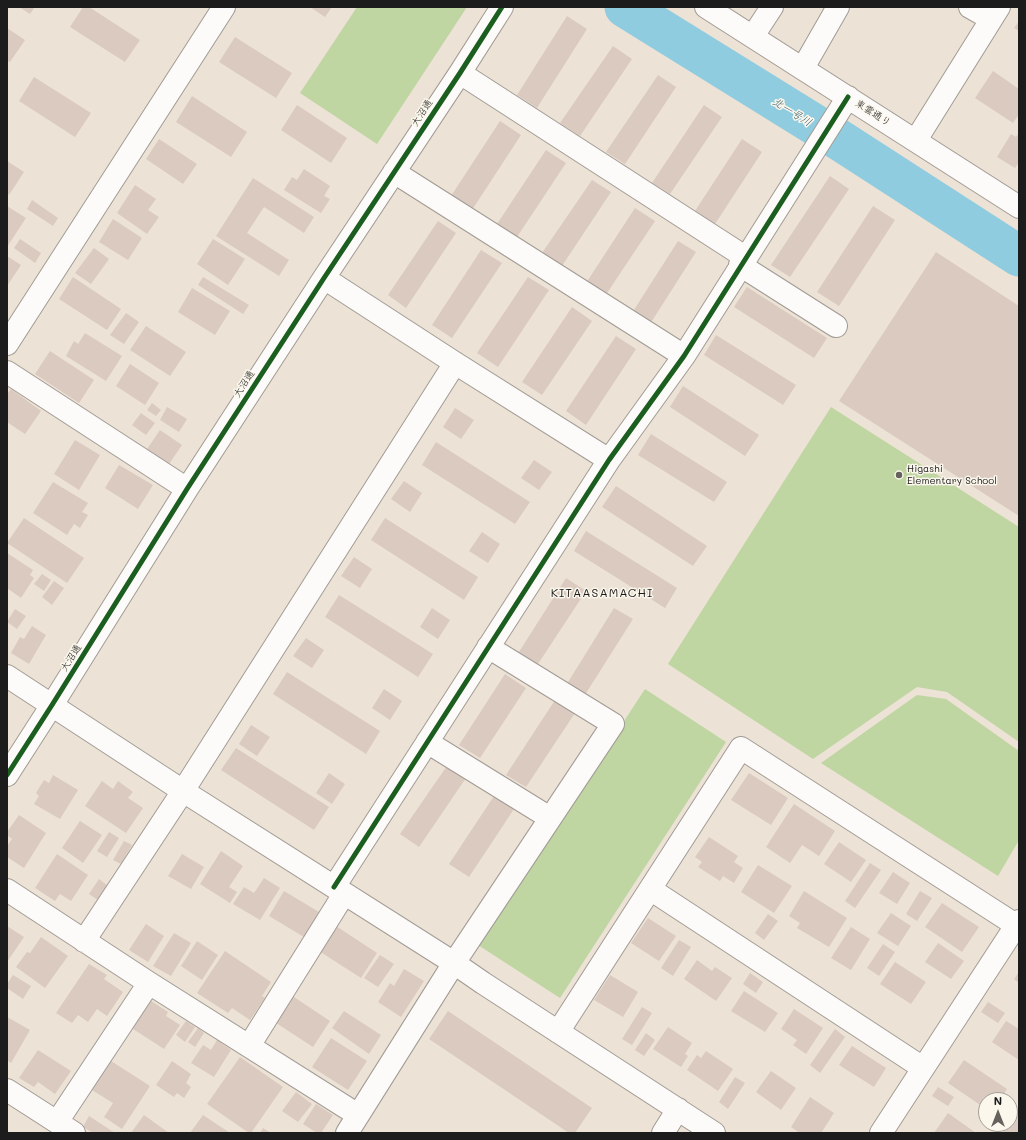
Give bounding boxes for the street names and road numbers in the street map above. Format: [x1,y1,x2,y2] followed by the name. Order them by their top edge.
[409,97,435,129] street label: 大沼通
[853,97,893,129] street label: 東雲通り
[231,368,257,400] street label: 大沼通
[58,642,84,674] street label: 大沼通

